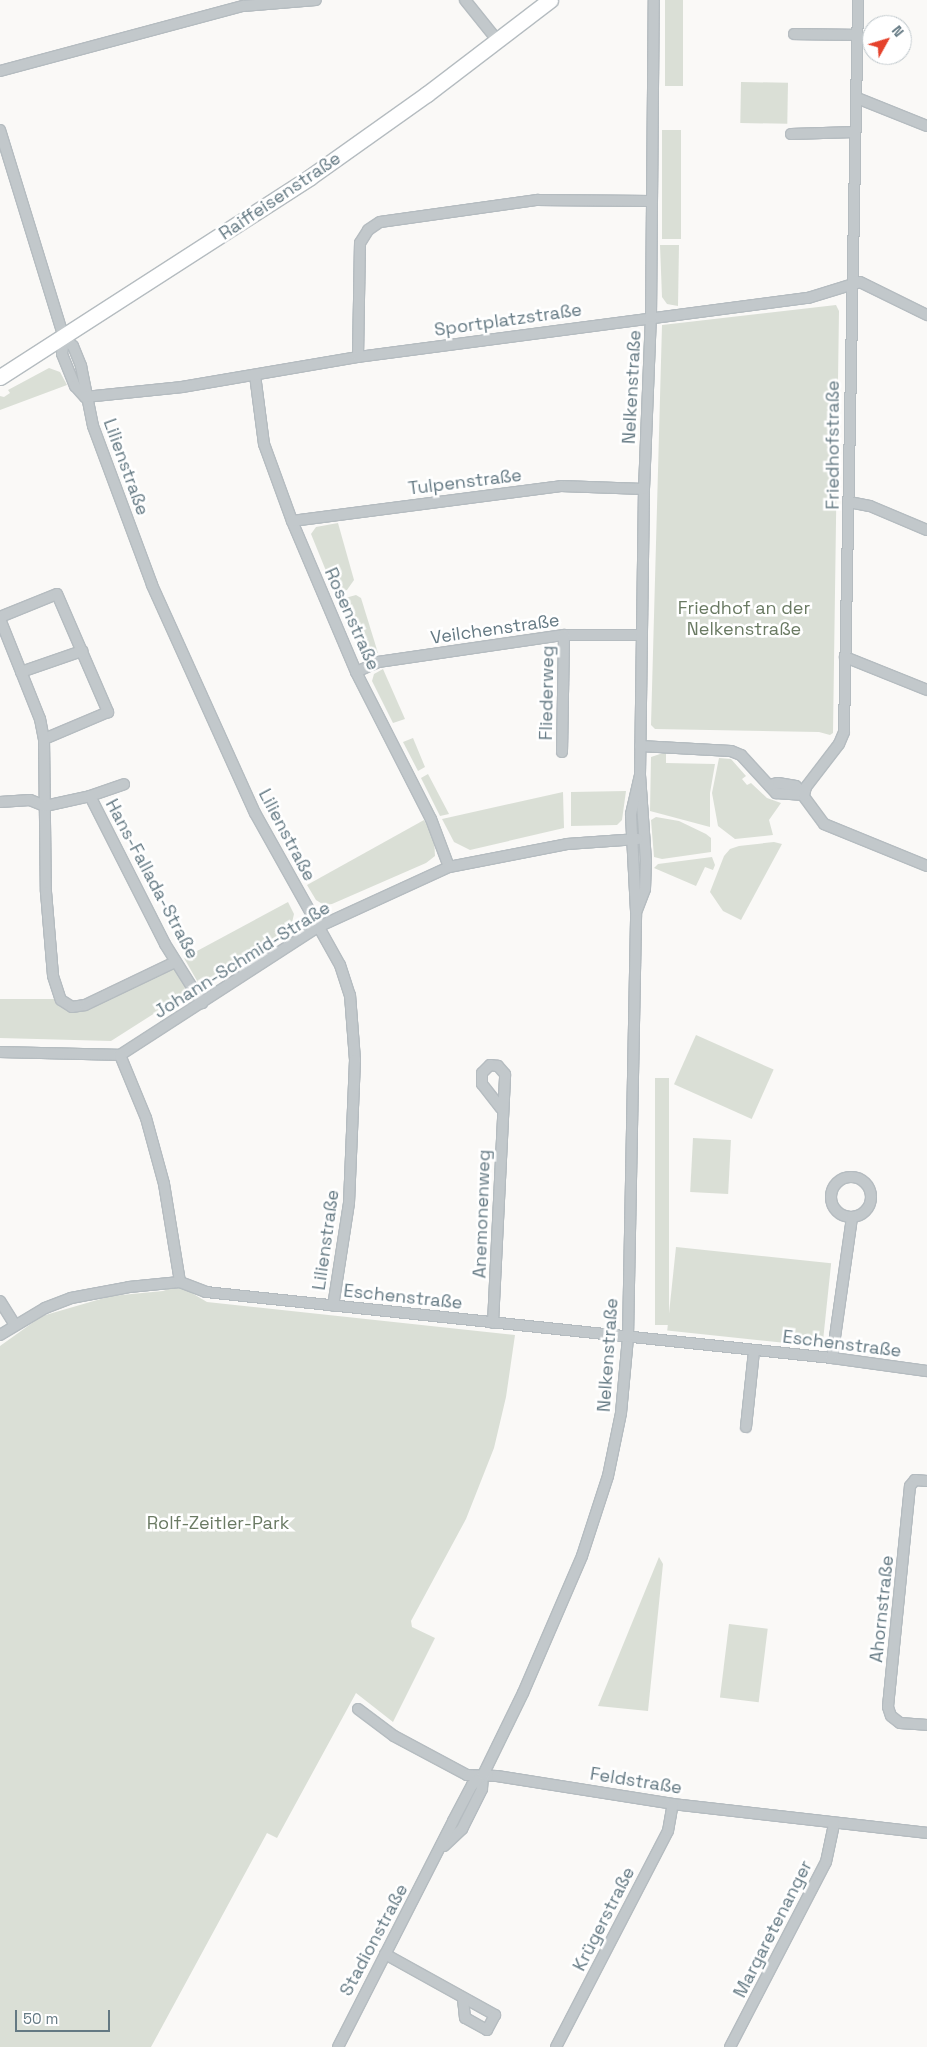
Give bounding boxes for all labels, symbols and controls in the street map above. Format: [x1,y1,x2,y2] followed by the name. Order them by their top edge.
[862,15,912,65] north arrow
[888,22,908,40] text: N
[215,147,345,245] street label: Raiffeisenstraße
[433,299,583,341] street label: Sportplatzstraße
[618,329,646,445] street label: Nelkenstraße
[822,380,844,510] street label: Friedhofstraße
[99,416,153,518] street label: Lilienstraße
[407,464,523,500] street label: Tulpenstraße
[320,564,384,674] street label: Rosenstraße
[678,598,810,640] park label: Friedhof an der Nelkenstraße
[429,609,561,649] street label: Veilchenstraße
[535,645,559,741] street label: Fliederweg
[254,785,320,885] street label: Lilienstraße
[101,795,203,963] street label: Hans-Fallada-Straße
[150,897,334,1023] street label: Johann-Schmid-Straße
[469,1149,495,1279] street label: Anemonenweg
[308,1188,344,1292] street label: Lilienstraße
[342,1280,464,1314] street label: Eschenstraße
[593,1297,623,1413] street label: Nelkenstraße
[781,1326,903,1362] street label: Eschenstraße
[147,1512,289,1534] park label: Rolf-Zeitler-Park
[866,1554,898,1664] street label: Ahornstraße
[589,1763,683,1799] street label: Feldstraße
[729,1857,817,2001] street label: Margaretenanger
[569,1863,639,1975] street label: Krügerstraße
[335,1880,413,2000] street label: Stadionstraße
[18,2000,112,2032] scale bar
[23,2009,58,2028] text: 50 m

